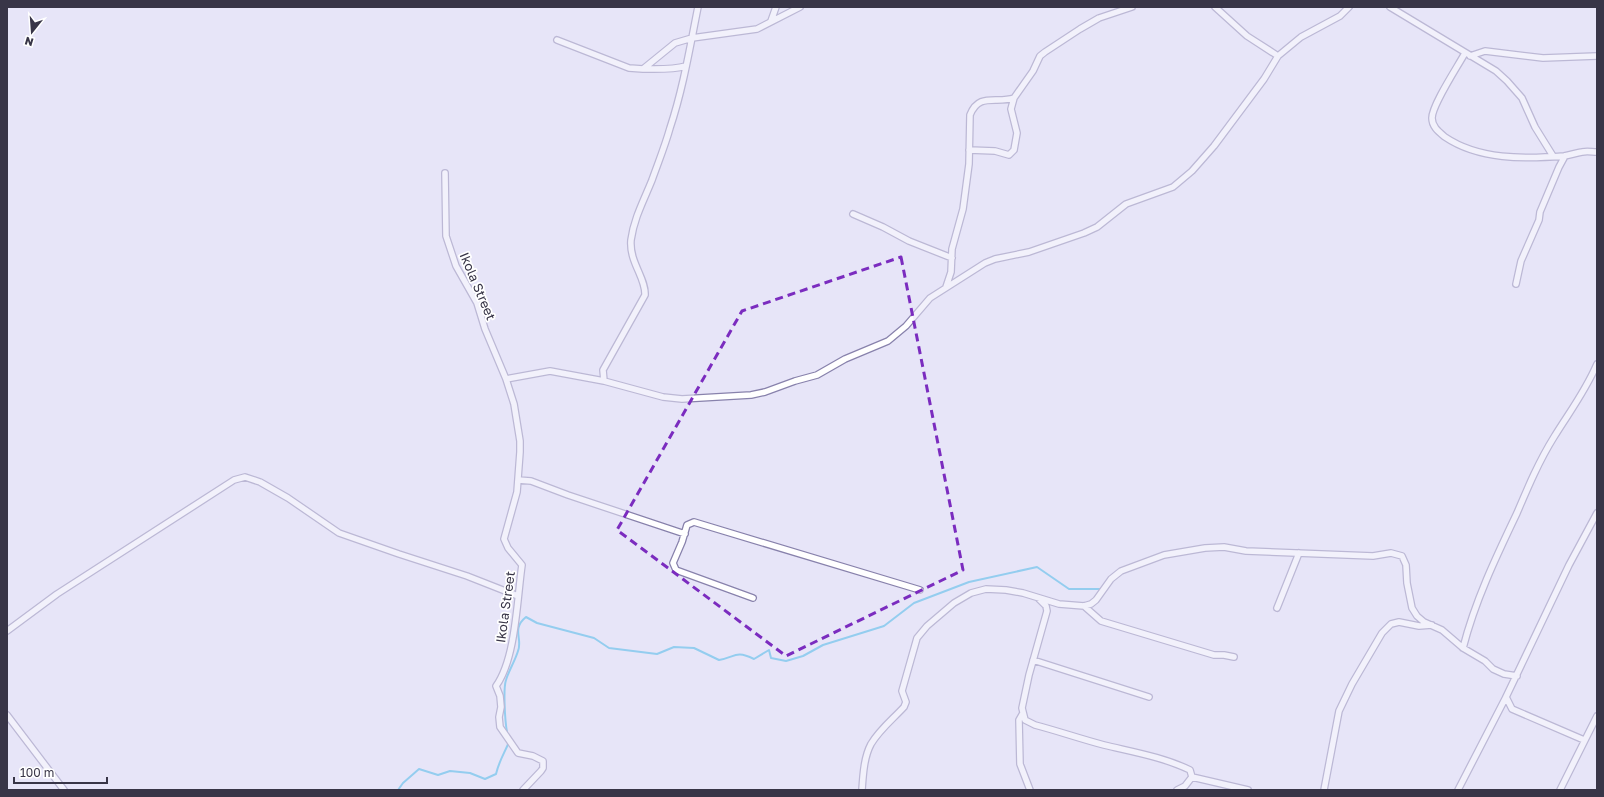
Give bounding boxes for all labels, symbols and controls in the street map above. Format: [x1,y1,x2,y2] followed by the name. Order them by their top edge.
[12,12,52,52] north arrow
[23,35,35,49] text: N
[457,250,499,322] street label: Ikola Street
[492,570,518,644] street label: Ikola Street
[14,759,107,785] scale bar
[20,765,54,780] text: 100 m

